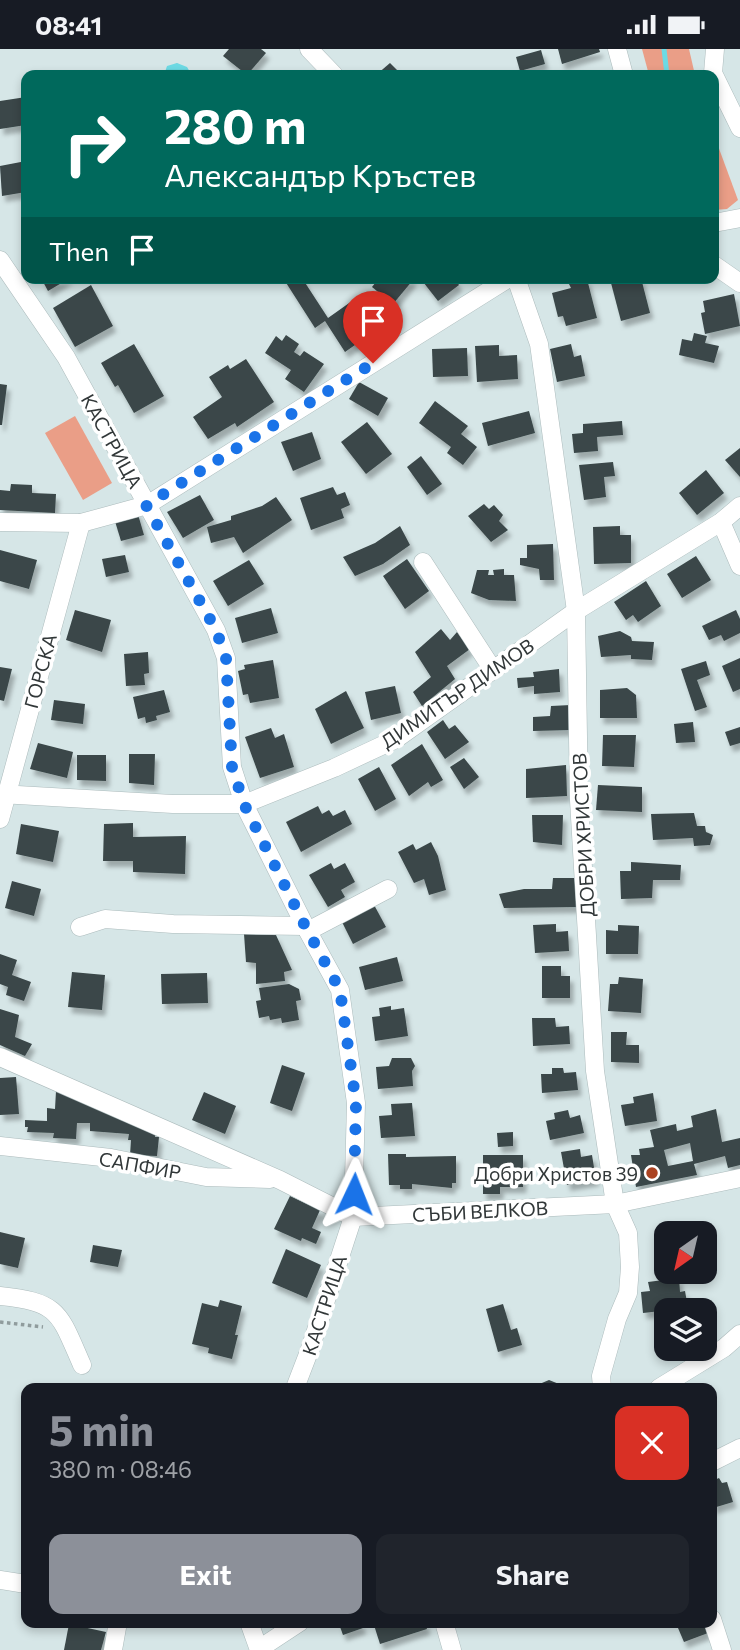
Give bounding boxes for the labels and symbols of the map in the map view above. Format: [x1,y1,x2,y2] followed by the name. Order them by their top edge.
[343,291,403,363] pin
[77,390,147,492] street label: КАСТРИЦА
[19,631,61,711] street label: ГОРСКА
[376,633,538,753] street label: ДИМИТЪР ДИМОВ
[567,753,599,917] street label: ДОБРИ ХРИСТОВ
[97,1146,183,1184] street label: САПФИР
[317,1157,391,1231] position arrow
[474,1162,638,1185] place label: Добри Христов 39
[644,1165,660,1181] marker: Добри Христов 39
[412,1196,548,1226] street label: СЪБИ ВЕЛКОВ
[654,1221,718,1285] north arrow
[297,1252,351,1358] street label: КАСТРИЦА

